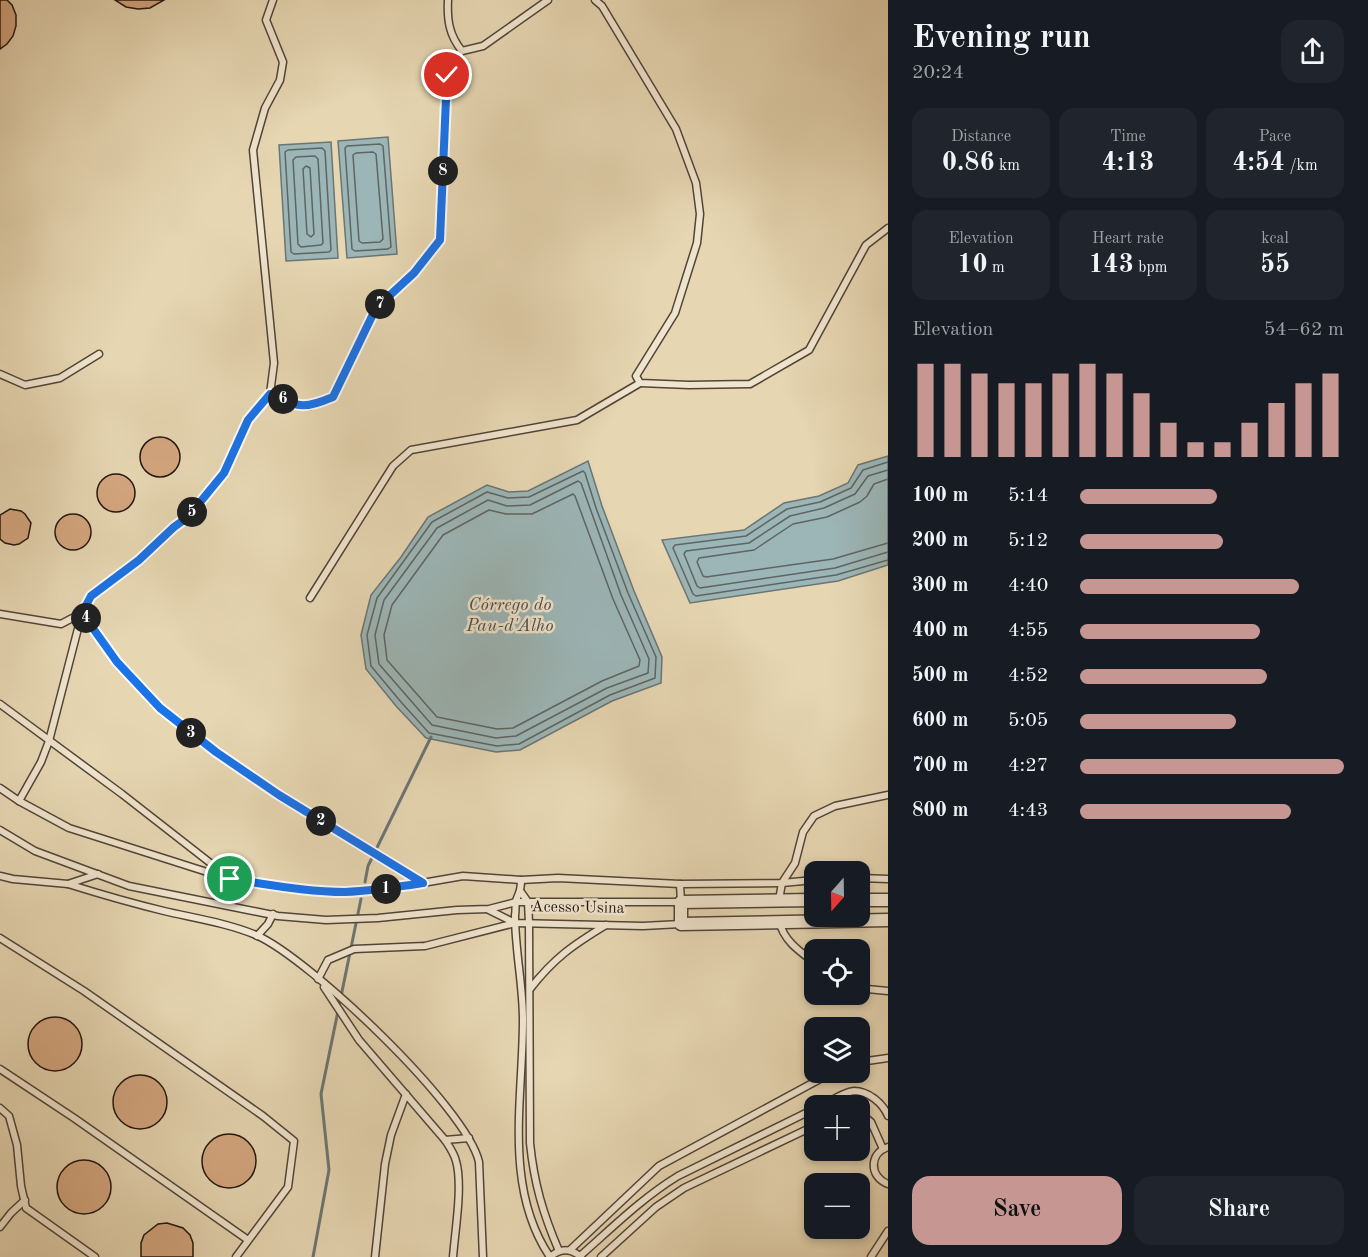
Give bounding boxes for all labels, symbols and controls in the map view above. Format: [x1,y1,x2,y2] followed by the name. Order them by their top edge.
[1281,20,1344,83] button: share
[912,22,1091,55] text: Evening run
[421,49,472,100] pin
[430,58,463,91] icon: check
[912,63,964,83] text: 20:24
[951,129,1011,145] text: Distance
[1110,129,1146,145] text: Time
[1259,129,1291,145] text: Pace
[942,150,995,176] text: 0.86
[1102,150,1154,176] text: 4:13
[1232,150,1285,176] text: 4:54
[428,156,458,186] pin: 8
[995,158,1020,174] text: km
[1285,158,1318,174] text: /km
[438,163,448,179] text: 8
[948,231,1014,247] text: Elevation
[1092,231,1164,247] text: Heart rate
[1261,231,1289,247] text: kcal
[957,252,987,278] text: 10
[1089,252,1134,278] text: 143
[1260,252,1290,278] text: 55
[987,260,1005,276] text: m
[1134,260,1167,276] text: bpm
[365,289,395,319] pin: 7
[375,296,385,312] text: 7
[912,320,993,340] text: Elevation
[1264,320,1344,340] text: 54–62 m
[268,384,298,414] pin: 6
[278,391,288,407] text: 6
[912,486,968,506] text: 100 m
[1008,486,1048,506] text: 5:14
[177,497,207,527] pin: 5
[187,504,197,520] text: 5
[912,531,968,551] text: 200 m
[1008,531,1048,551] text: 5:12
[912,576,968,596] text: 300 m
[1008,576,1048,596] text: 4:40
[465,596,554,635] water label: Córrego do Pau-d'Alho
[71,603,101,633] pin: 4
[81,610,91,626] text: 4
[912,621,968,641] text: 400 m
[1008,621,1048,641] text: 4:55
[912,666,968,686] text: 500 m
[1008,666,1048,686] text: 4:52
[912,711,968,731] text: 600 m
[1008,711,1048,731] text: 5:05
[176,718,206,748] pin: 3
[186,725,196,741] text: 3
[912,756,968,776] text: 700 m
[1008,756,1048,776] text: 4:27
[912,801,968,821] text: 800 m
[1008,801,1048,821] text: 4:43
[306,806,336,836] pin: 2
[316,813,326,829] text: 2
[204,853,255,904] pin
[804,861,870,927] north arrow
[804,861,870,1239] map controls
[213,862,246,895] icon: arrive
[371,874,401,904] pin: 1
[381,881,391,897] text: 1
[531,899,625,917] street label: Acesso Usina
[804,939,870,1005] button: locate
[804,1017,870,1083] button: layers
[804,1095,870,1161] button: +
[804,1173,870,1239] button: −
[912,1176,1122,1245] button: Save
[1134,1176,1344,1245] button: Share

